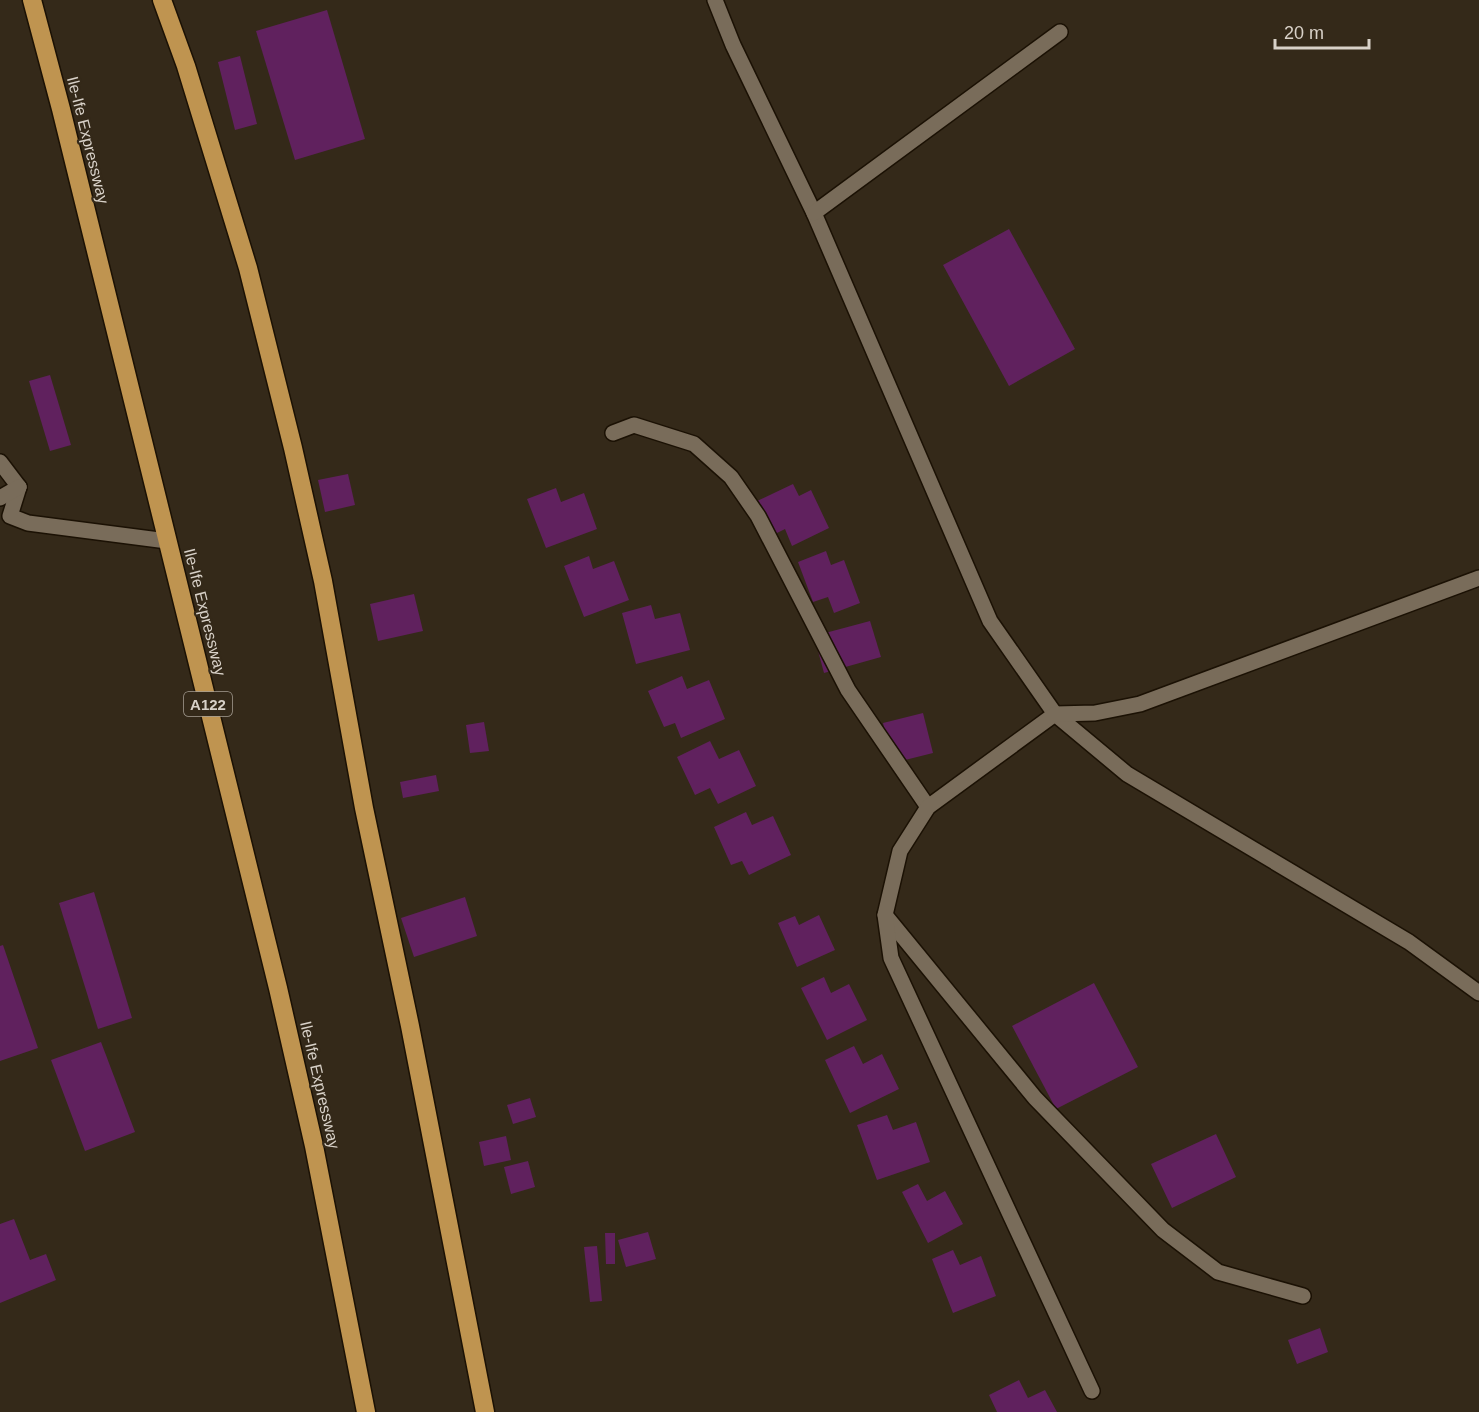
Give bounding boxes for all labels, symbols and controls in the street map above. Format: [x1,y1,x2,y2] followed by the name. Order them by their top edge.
[1275,12,1370,50] scale bar
[1284,23,1324,43] text: 20 m
[64,75,112,205] street label: Ile-Ife Expressway
[181,547,229,677] street label: Ile-Ife Expressway
[184,692,232,716] road number: A122
[297,1019,343,1151] street label: Ile-Ife Expressway

